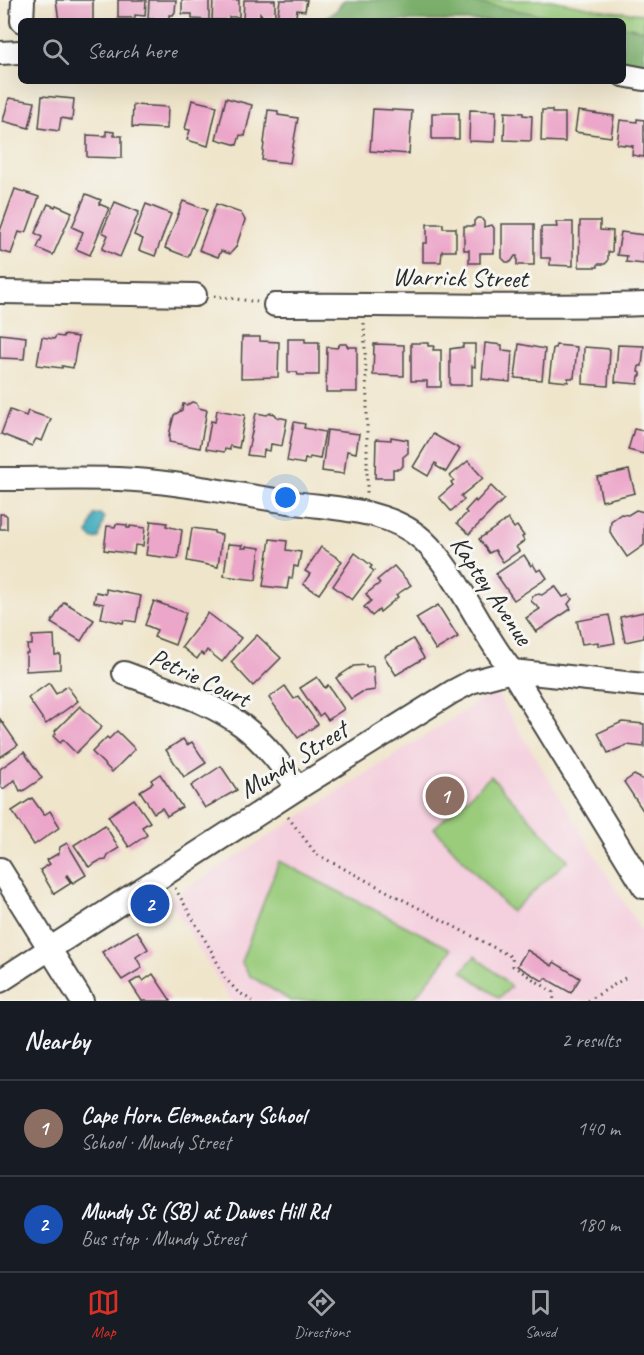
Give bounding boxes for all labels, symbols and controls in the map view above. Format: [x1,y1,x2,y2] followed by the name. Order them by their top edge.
[18,18,626,84] search box
[39,35,72,68] icon: search
[87,37,177,65] text: Search here
[392,260,530,295] street label: Warrick Street
[271,483,300,512] your location
[443,529,541,653] street label: Kaptey Avenue
[145,640,257,716] street label: Petrie Court
[233,712,356,806] street label: Mundy Street
[426,774,464,818] pin: 1
[130,882,170,926] pin: 2
[24,1024,89,1057] text: Nearby
[561,1028,620,1053] text: 2 results
[81,1102,306,1130] text: Cape Horn Elementary School
[39,1116,48,1141] text: 1
[577,1116,620,1141] text: 140 m
[81,1130,231,1155] text: School · Mundy Street
[81,1198,328,1226] text: Mundy St (SB) at Dawes Hill Rd
[39,1212,48,1237] text: 2
[577,1212,620,1237] text: 180 m
[81,1226,245,1251] text: Bus stop · Mundy Street
[87,1286,120,1342] tab: Map
[294,1286,350,1342] tab: Directions
[524,1286,557,1342] tab: Saved

